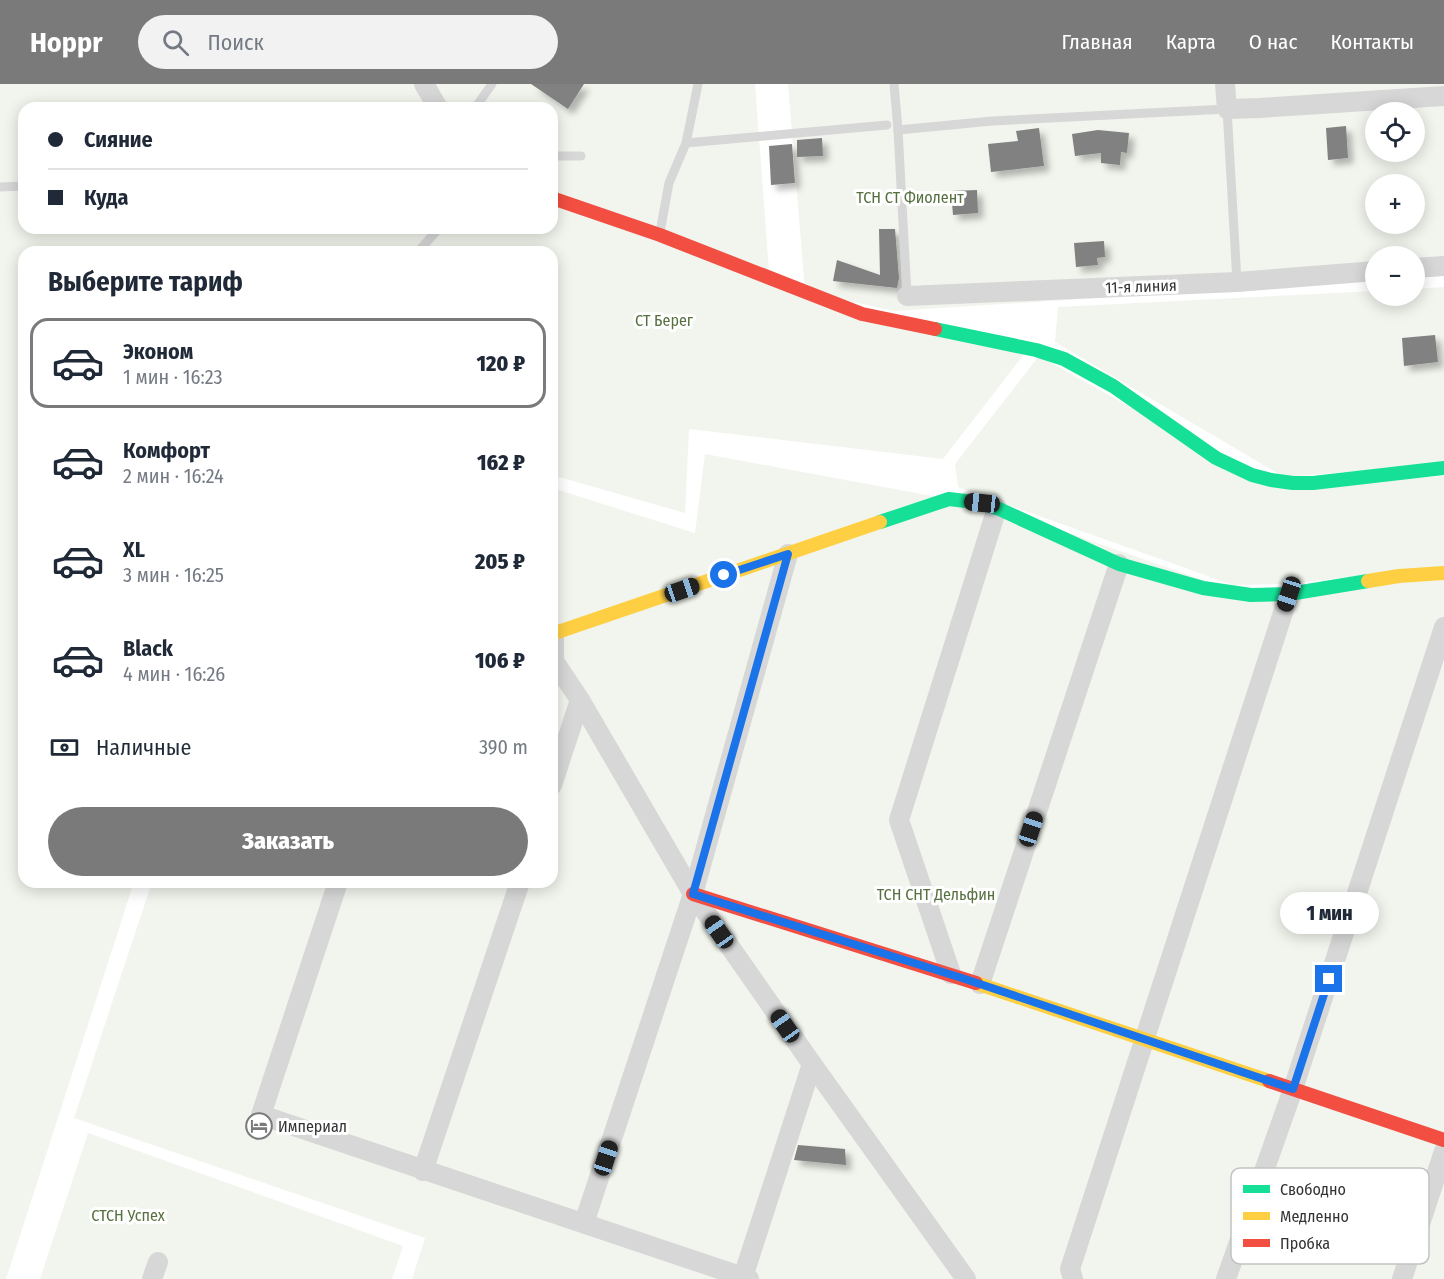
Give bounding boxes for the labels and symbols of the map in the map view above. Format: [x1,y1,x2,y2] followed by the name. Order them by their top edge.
[856,188,964,207] park label: ТСН СТ Фиолент
[1105,276,1177,297] street label: 11-я линия
[635,311,694,330] park label: СТ Берег
[963,492,1001,514] car
[710,561,737,588] route start
[1275,574,1303,614] car
[662,576,702,604] car
[1017,809,1045,849] car
[877,885,995,904] park label: ТСН СНТ Дельфин
[1280,892,1378,934] callout: 1 мин
[701,912,737,952] car
[1315,965,1342,992] route end
[767,1006,803,1046] car
[244,1111,274,1141] hotel icon: Империал
[278,1117,347,1136] place label: Империал
[592,1138,620,1178] car
[1231,1168,1429,1264] legend
[1280,1180,1346,1199] text: Свободно
[91,1206,165,1225] park label: СТСН Успех
[1280,1207,1349,1226] text: Медленно
[1280,1234,1330,1253] text: Пробка

